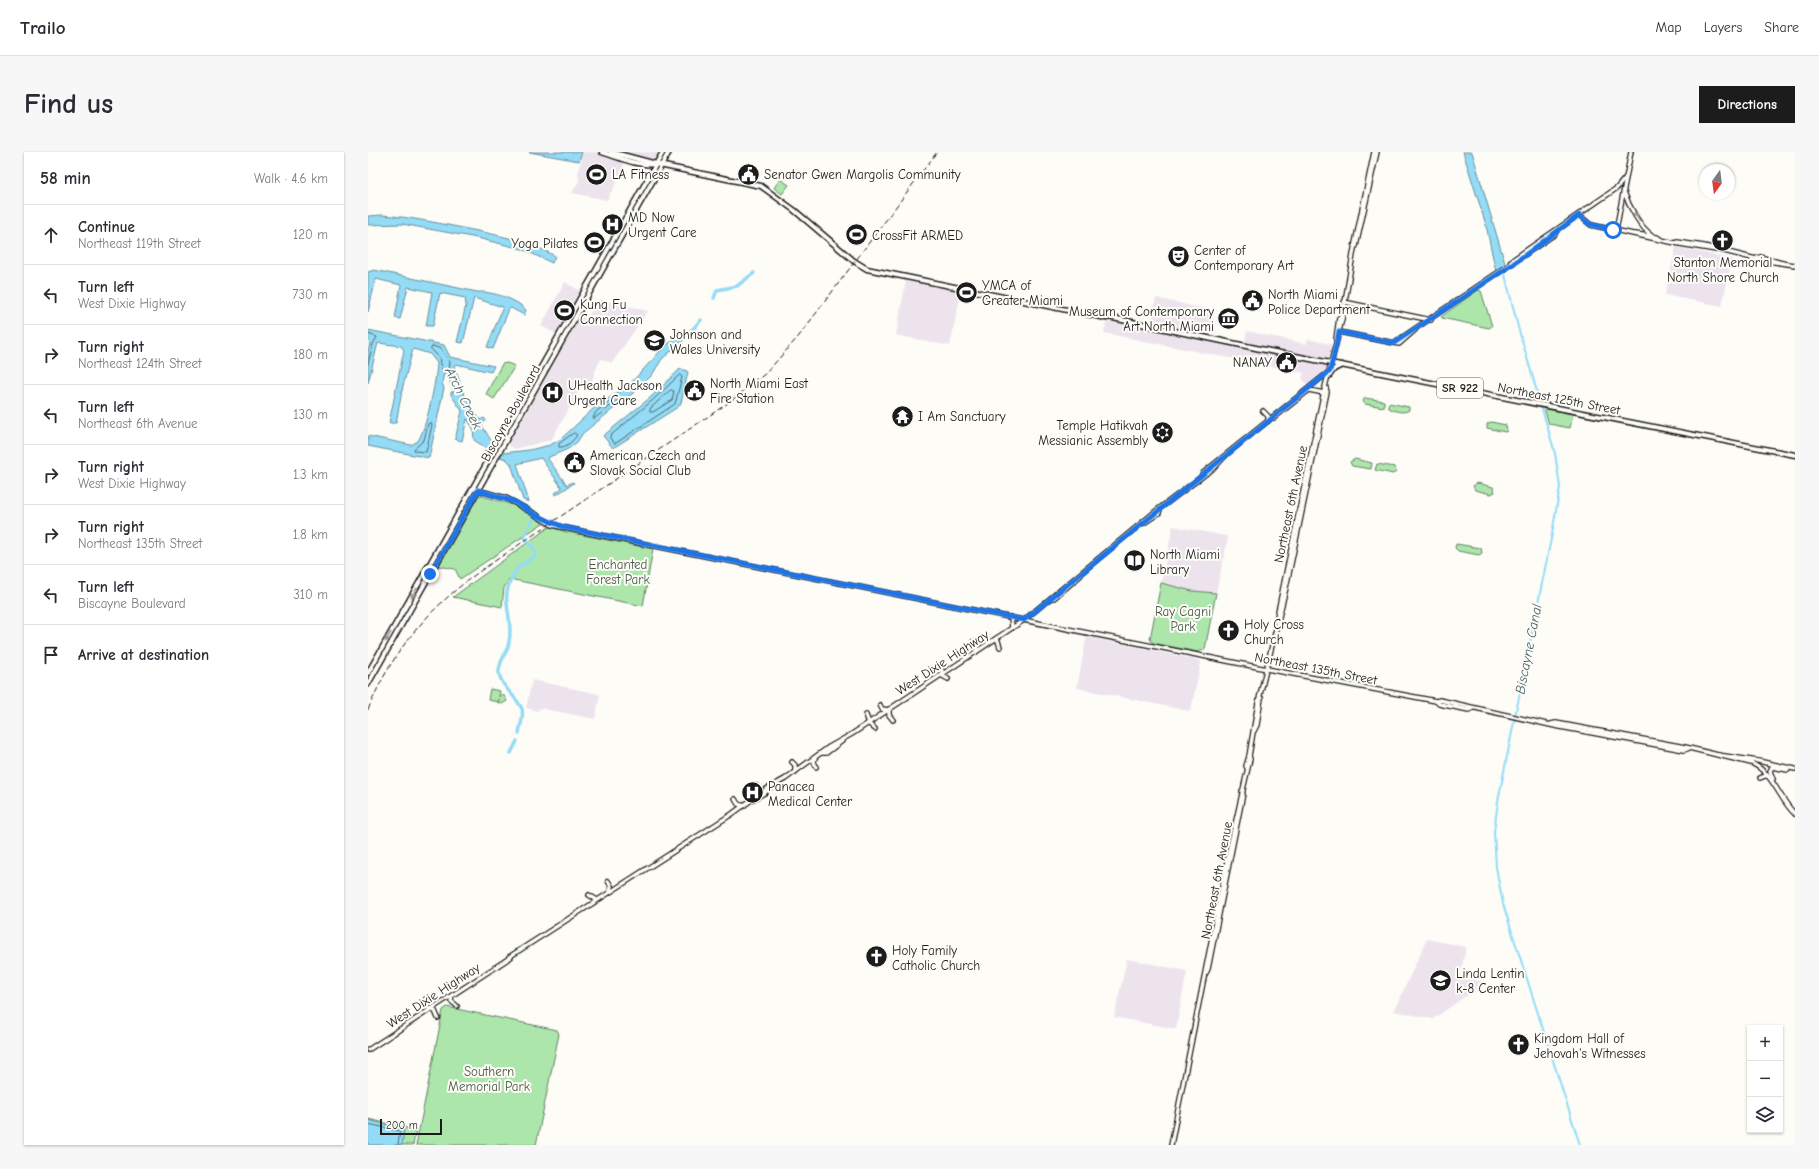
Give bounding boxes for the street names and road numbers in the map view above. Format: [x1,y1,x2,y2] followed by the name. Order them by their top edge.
[478,363,543,464] street label: Biscayne Boulevard
[1437,378,1483,398] road number: SR 922
[1496,379,1623,418] street label: Northeast 125th Street
[1271,444,1310,564] street label: Northeast 6th Avenue
[893,627,992,698] street label: West Dixie Highway
[1253,649,1380,688] street label: Northeast 135th Street
[1198,819,1235,940] street label: Northeast 6th Avenue
[384,960,483,1031] street label: West Dixie Highway

